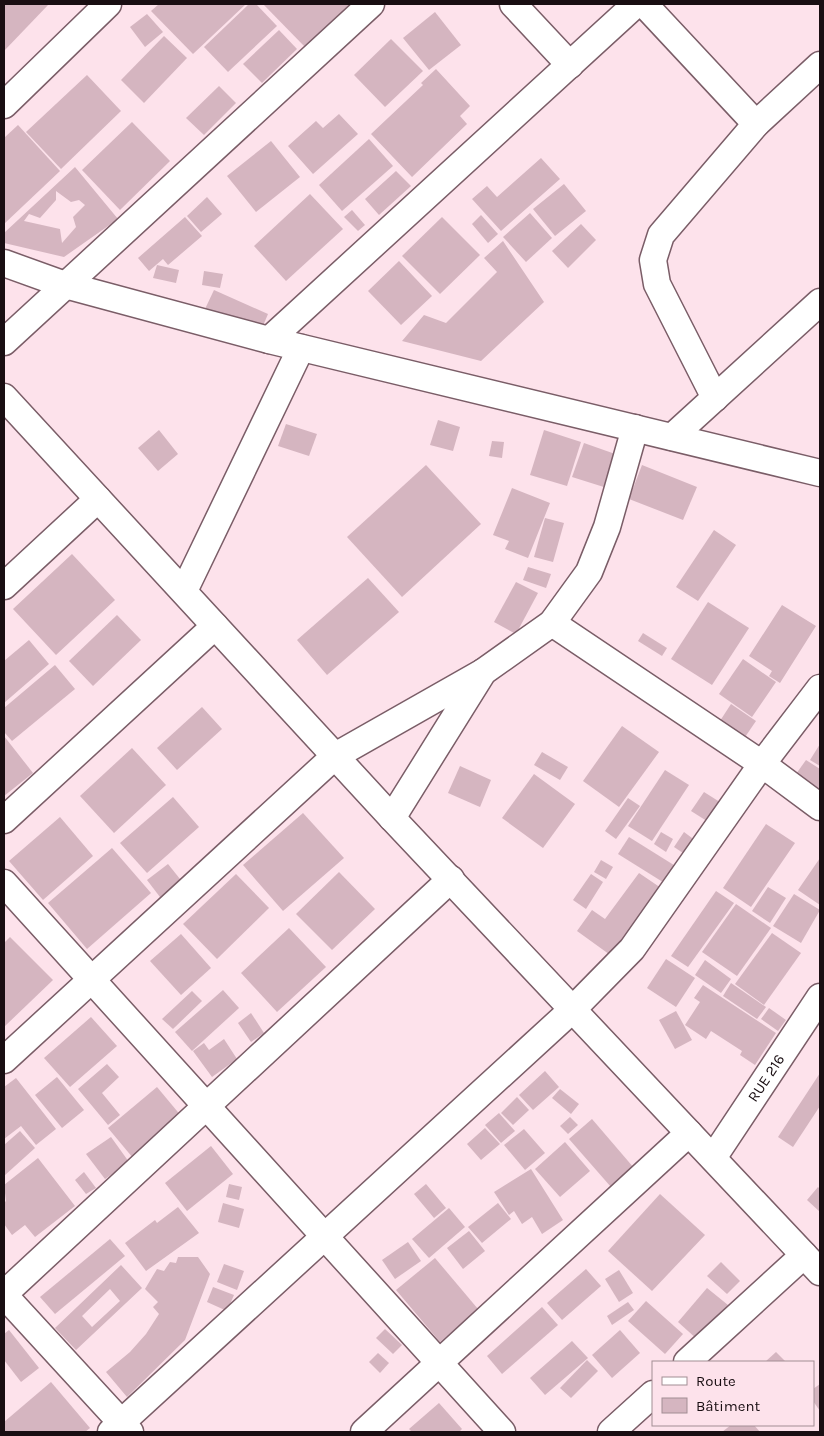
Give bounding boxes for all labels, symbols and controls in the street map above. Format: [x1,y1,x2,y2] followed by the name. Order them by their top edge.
[744,1051,788,1105] street label: RUE 216
[652,1361,814,1426] legend
[696,1372,736,1390] text: Route
[696,1397,760,1415] text: Bâtiment

